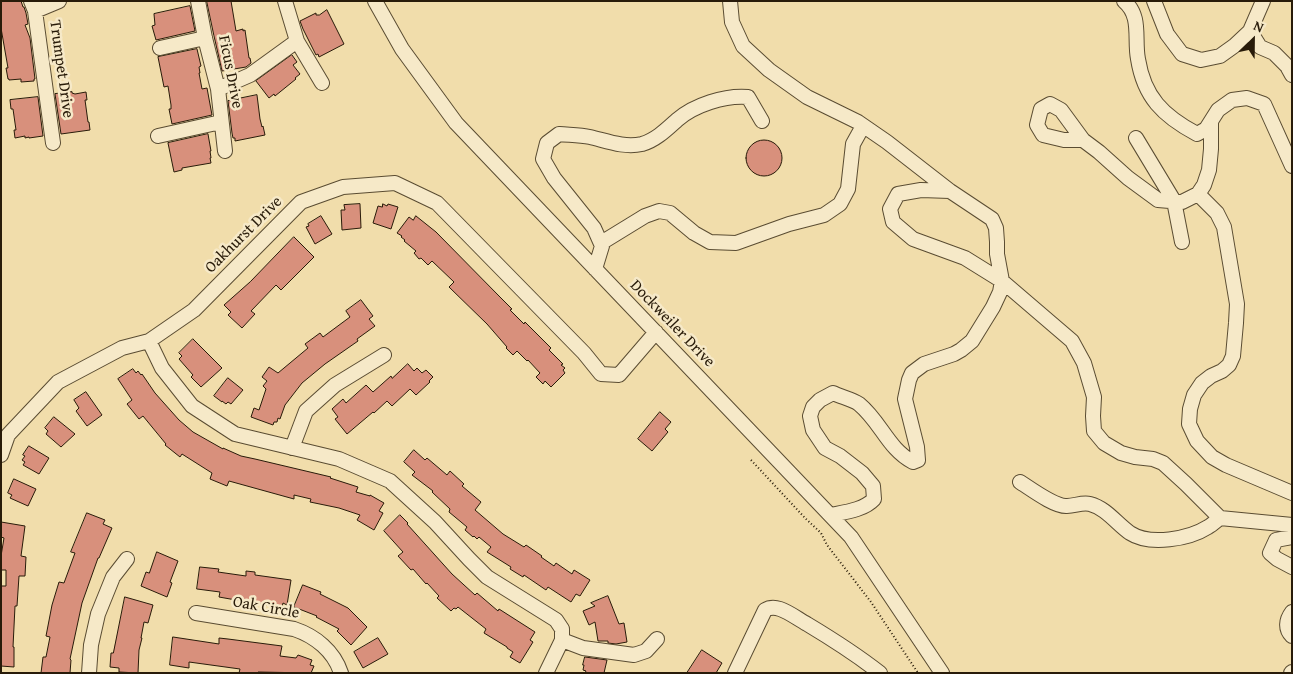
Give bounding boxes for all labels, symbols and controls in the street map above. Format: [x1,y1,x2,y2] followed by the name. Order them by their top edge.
[1228,15,1278,65] north arrow
[1251,15,1267,37] text: N
[45,19,77,119] street label: Trumpet Drive
[214,34,246,110] street label: Ficus Drive
[201,192,287,278] street label: Oakhurst Drive
[626,276,718,372] street label: Dockweiler Drive
[231,593,301,623] street label: Oak Circle

